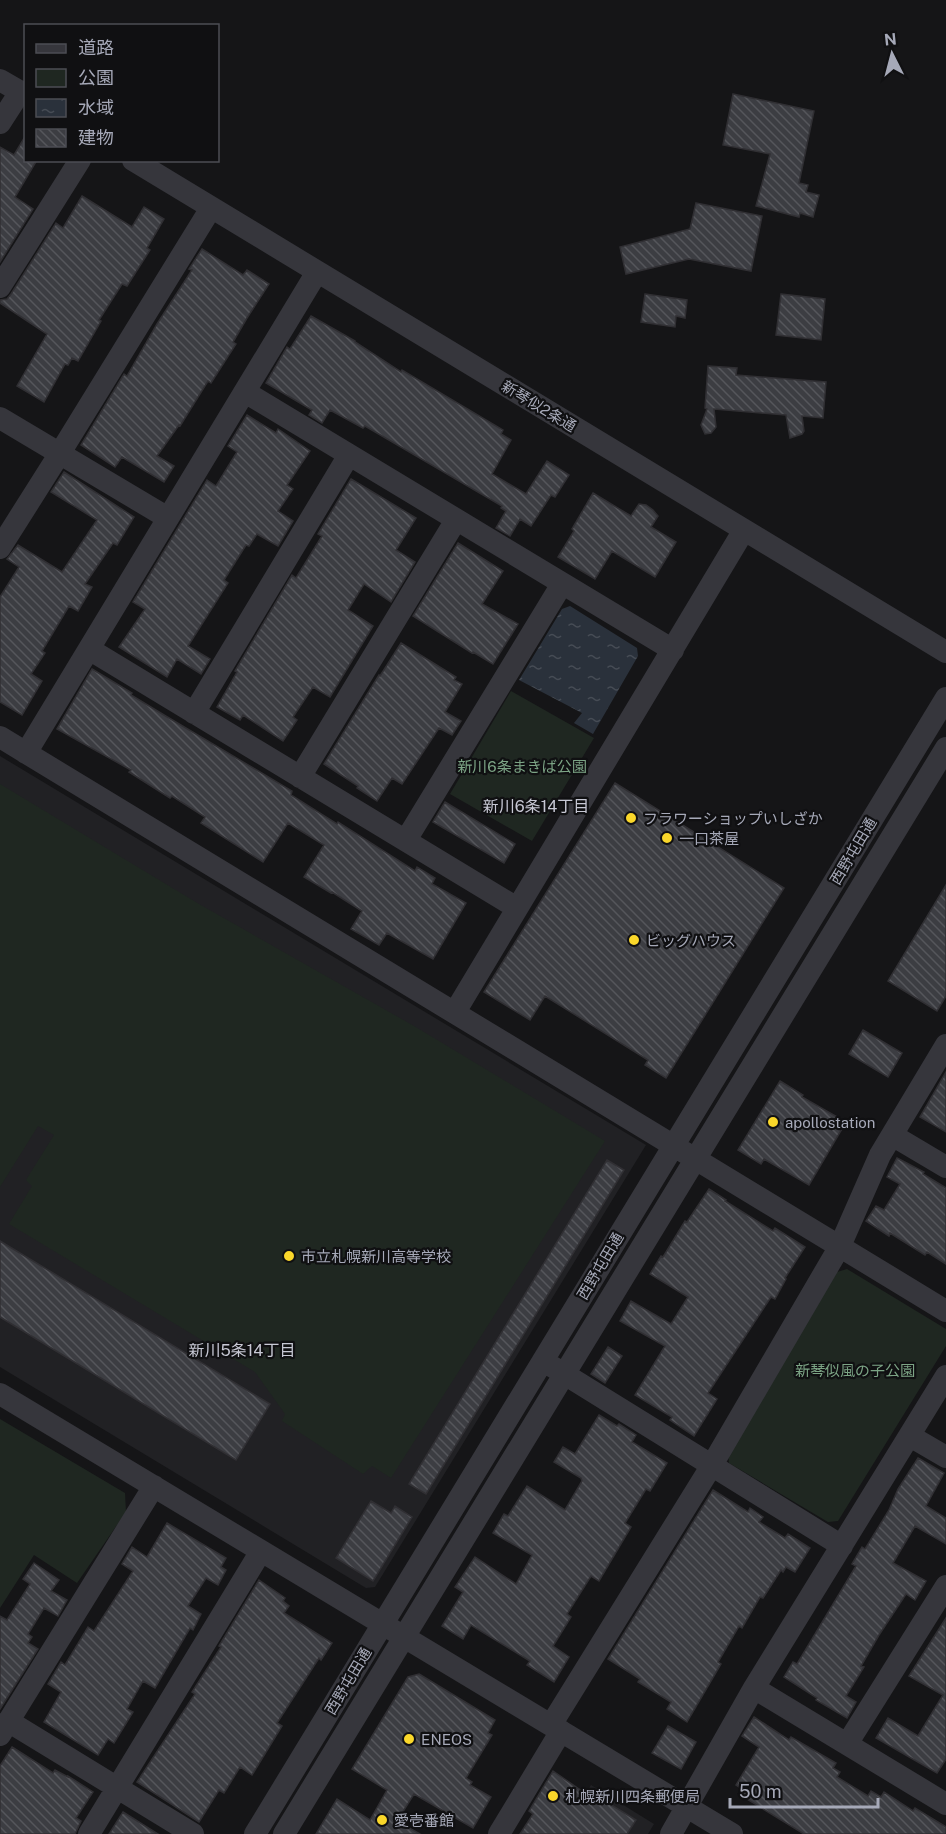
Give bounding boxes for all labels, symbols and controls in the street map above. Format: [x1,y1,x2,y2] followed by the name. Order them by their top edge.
[24,24,219,162] legend
[862,24,922,84] north arrow
[883,29,898,50] text: N
[78,37,114,58] text: 道路
[78,67,114,88] text: 公園
[78,97,114,118] text: 水域
[78,127,114,148] text: 建物
[499,377,579,435] street label: 新琴似2条通
[457,758,587,775] park label: 新川6条まきば公園
[483,797,589,816] district label: 新川6条14丁目
[643,810,823,827] place label: フラワーショップいしざか
[624,811,638,825] marker: フラワーショップいしざか
[826,814,880,888] street label: 西野屯田通
[679,830,739,847] place label: 一口茶屋
[660,831,674,845] marker: 一口茶屋
[646,932,736,949] place label: ビッグハウス
[627,933,641,947] marker: ビッグハウス
[785,1114,876,1131] place label: apollostation
[766,1115,780,1129] marker: apollostation
[573,1229,627,1303] street label: 西野屯田通
[301,1248,451,1265] place label: 市立札幌新川高等学校
[282,1249,296,1263] marker: 市立札幌新川高等学校
[189,1341,295,1360] district label: 新川5条14丁目
[795,1362,915,1379] park label: 新琴似風の子公園
[321,1644,375,1718] street label: 西野屯田通
[421,1731,472,1748] place label: ENEOS
[402,1732,416,1746] marker: ENEOS
[730,1771,878,1809] scale bar
[739,1781,782,1802] text: 50 m
[565,1788,700,1805] place label: 札幌新川四条郵便局
[546,1789,560,1803] marker: 札幌新川四条郵便局
[394,1812,454,1829] place label: 愛壱番館
[375,1813,389,1827] marker: 愛壱番館

